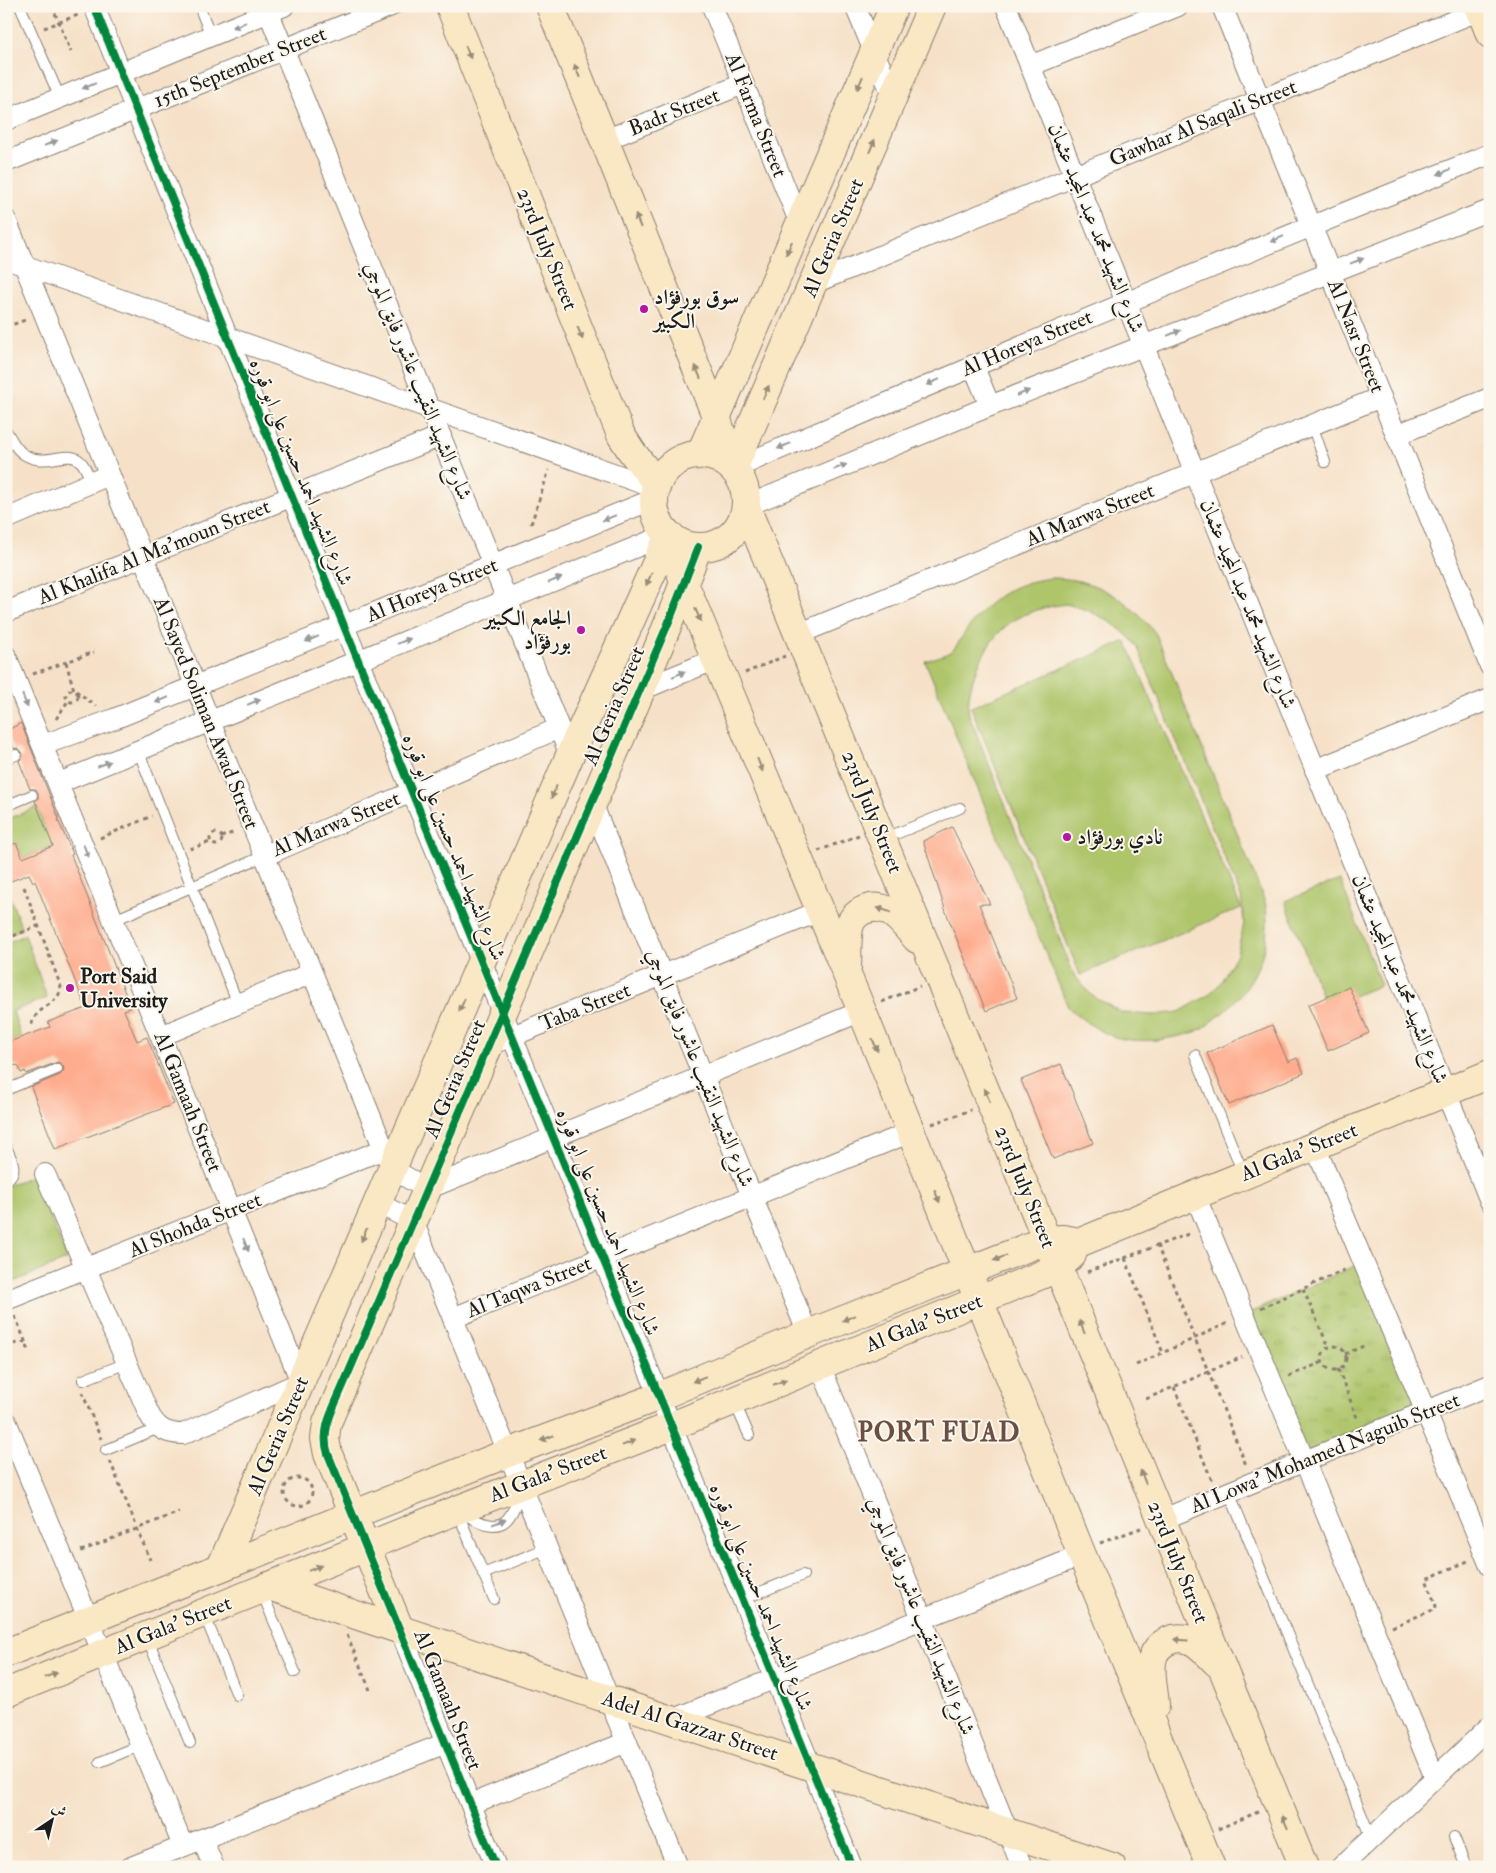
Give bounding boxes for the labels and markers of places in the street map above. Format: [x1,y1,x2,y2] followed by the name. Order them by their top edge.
[652,284,739,335] place label: سوق بورفؤاد الكبير
[638,303,650,315] marker: سوق بورفؤاد الكبير
[482,605,571,656] place label: الجامع الكبير بورفؤاد
[575,624,587,636] marker: الجامع الكبير بورفؤاد
[1077,824,1163,854] place label: نادي بورفؤاد
[1061,831,1073,843] marker: نادي بورفؤاد
[80,963,168,1014] place label: Port Said University
[64,982,76,994] marker: Port Said University

